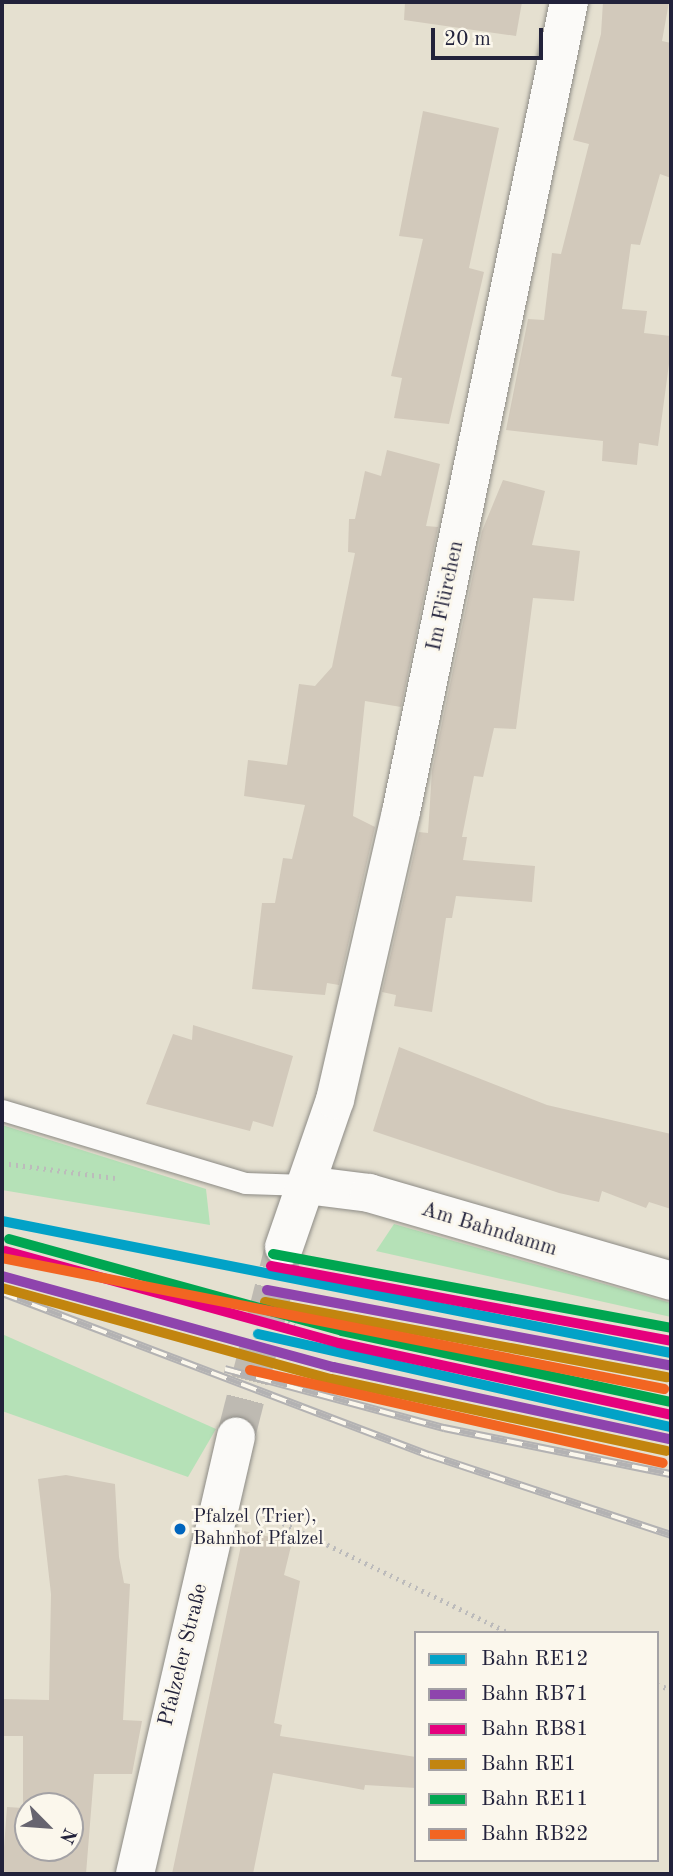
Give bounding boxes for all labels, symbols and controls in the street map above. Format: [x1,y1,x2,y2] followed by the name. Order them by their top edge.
[435,14,547,58] scale bar
[444,29,491,50] text: 20 m
[422,539,470,653] street label: Im Flürchen
[418,1197,560,1263] street label: Am Bahndamm
[193,1507,323,1551] place label: Pfalzel (Trier), Bahnhof Pfalzel
[173,1522,187,1536] marker: Pfalzel (Trier), Bahnhof Pfalzel
[154,1581,214,1729] street label: Pfalzeler Straße
[414,1631,659,1862] legend
[481,1649,588,1670] text: Bahn RE12
[481,1684,588,1705] text: Bahn RB71
[481,1719,588,1740] text: Bahn RB81
[481,1754,576,1775] text: Bahn RE1
[481,1789,588,1810] text: Bahn RE11
[14,1792,84,1862] north arrow
[481,1824,588,1845] text: Bahn RB22
[55,1825,78,1846] text: N

